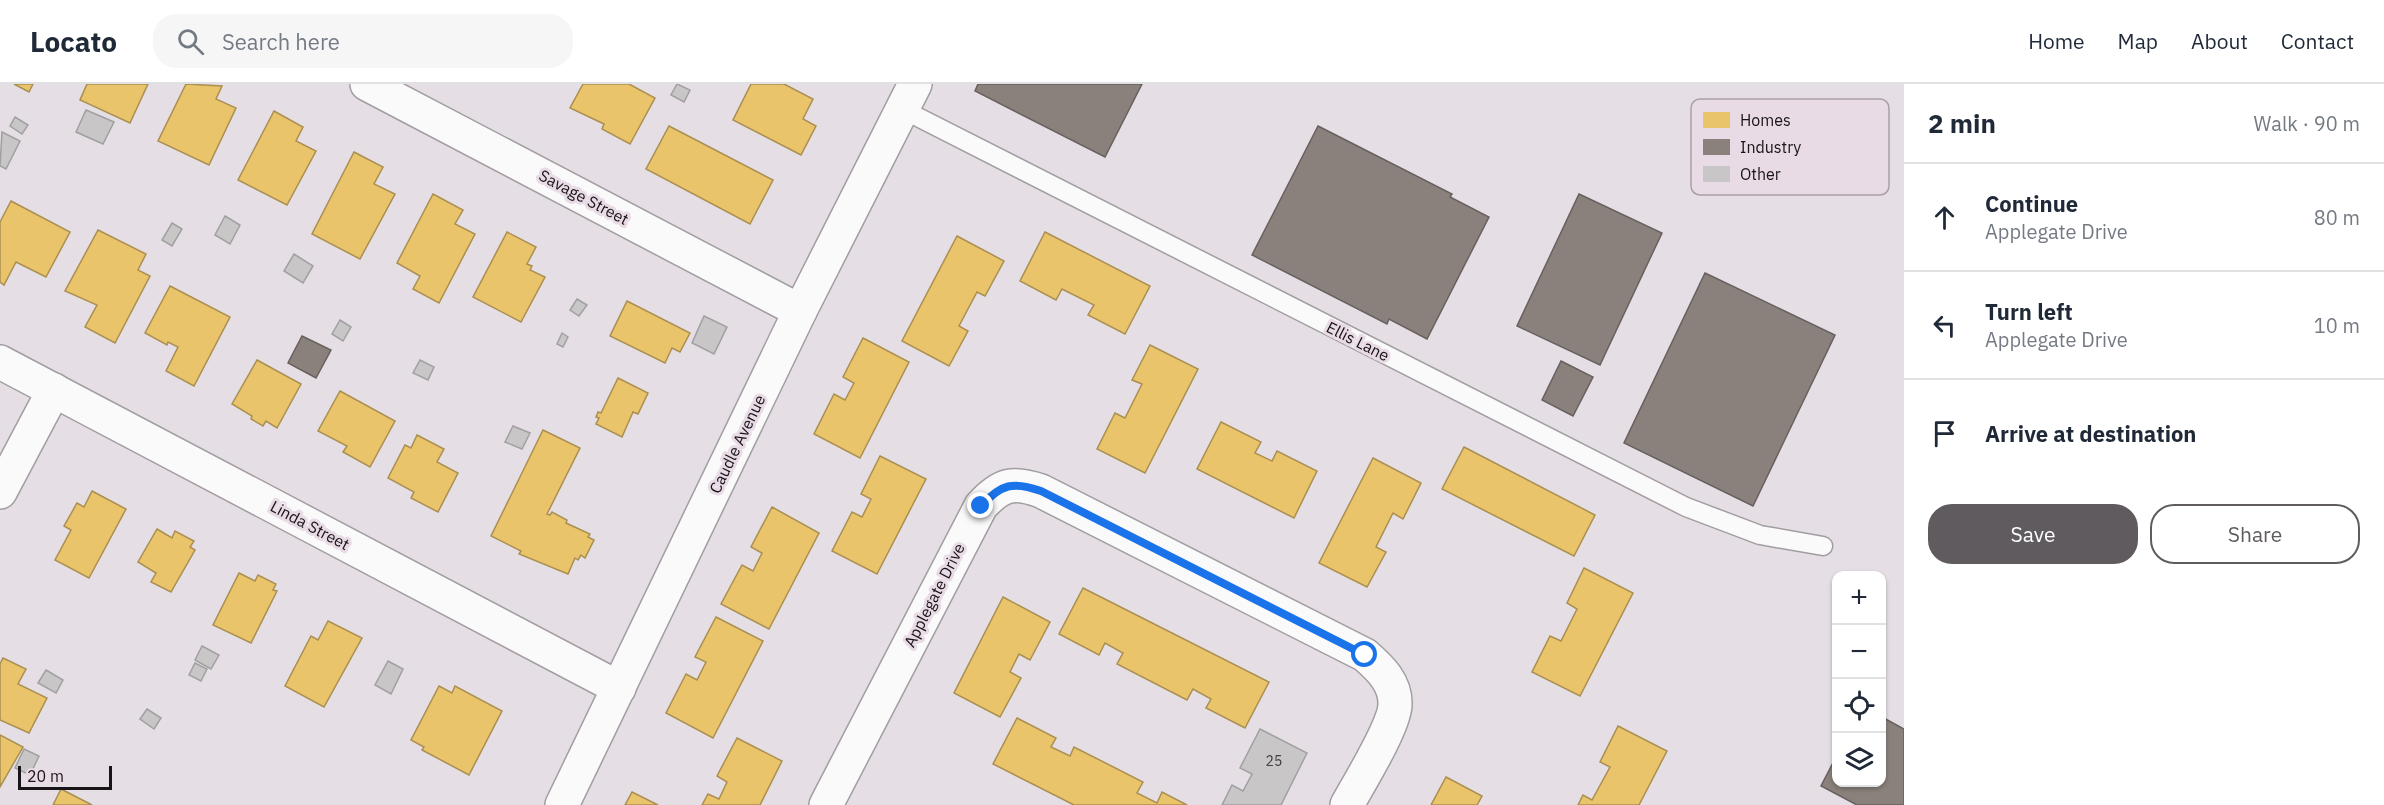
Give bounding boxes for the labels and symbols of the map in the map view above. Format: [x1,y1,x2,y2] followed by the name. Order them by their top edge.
[1691,99,1889,195] legend
[1740,110,1791,130] text: Homes
[1740,137,1801,157] text: Industry
[1740,164,1781,184] text: Other
[536,165,632,229] street label: Savage Street
[1323,317,1393,365] street label: Ellis Lane
[705,391,770,497] street label: Caudle Avenue
[967,492,993,518] route end
[267,496,353,554] street label: Linda Street
[899,539,969,650] street label: Applegate Drive
[1351,641,1377,667] route start
[1266,752,1282,770] house number: 25
[18,763,112,790] scale bar

